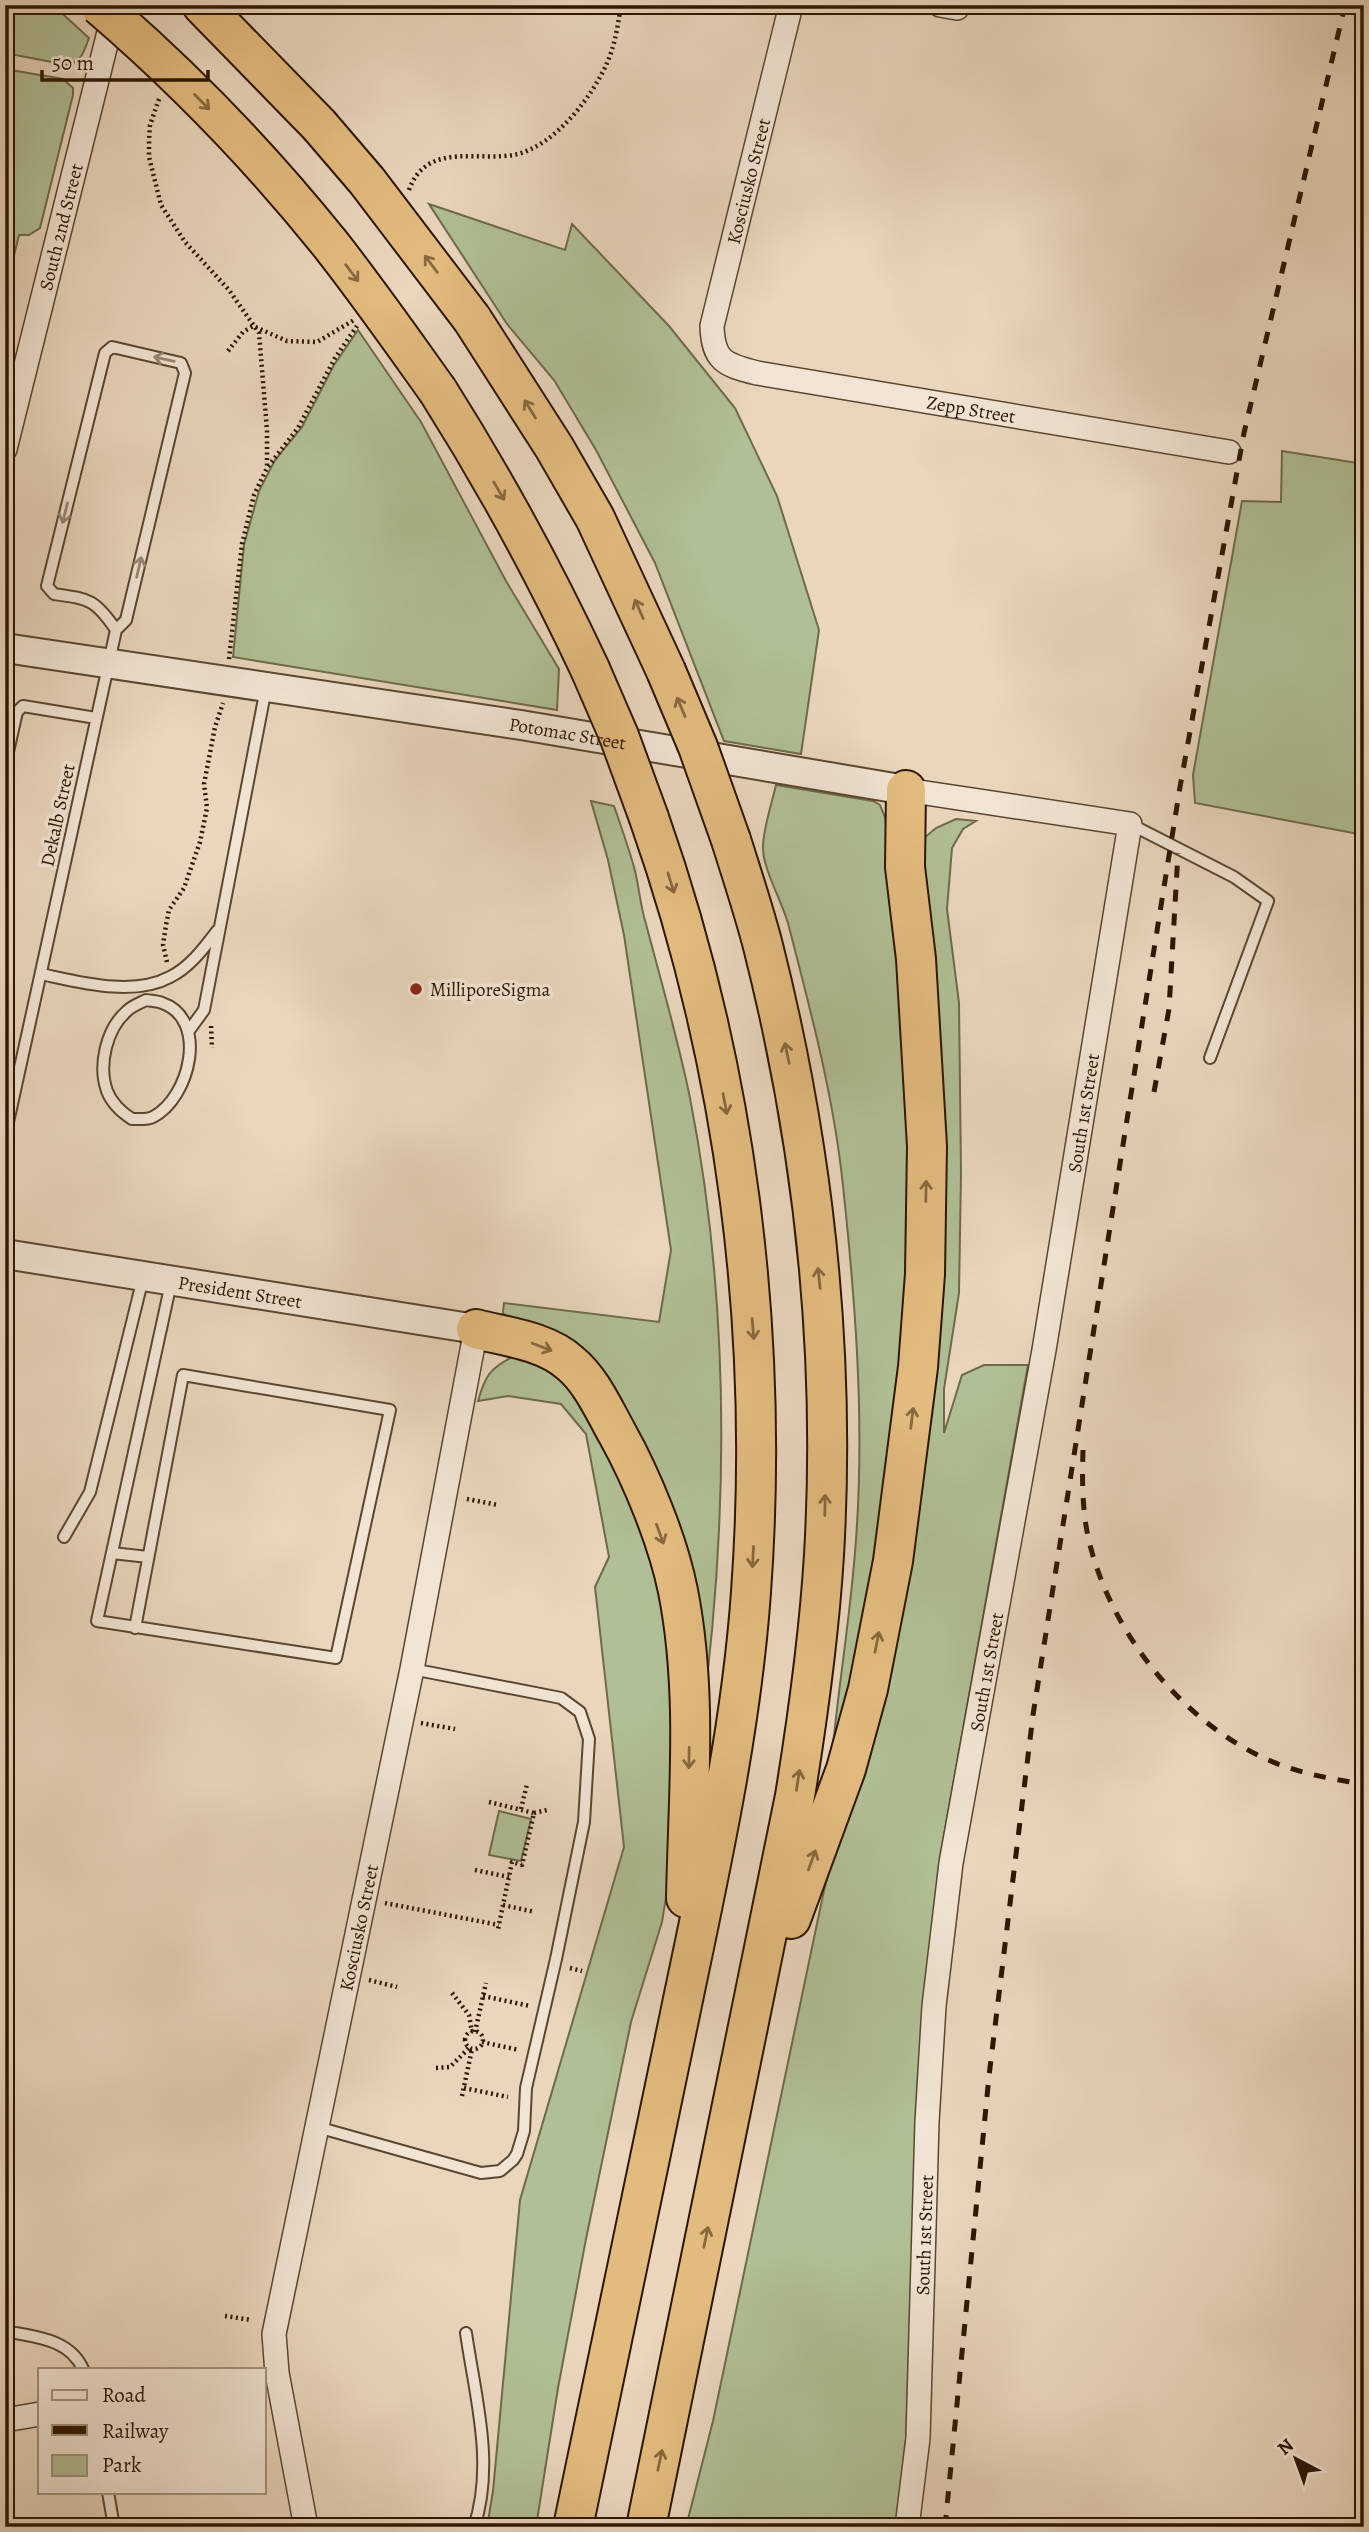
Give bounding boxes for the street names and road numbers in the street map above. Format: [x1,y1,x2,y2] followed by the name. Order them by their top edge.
[721,116,777,247] street label: Kosciusko Street
[33,161,90,293] street label: South 2nd Street
[925,390,1017,430] street label: Zepp Street
[507,711,628,757] street label: Potomac Street
[34,761,82,869] street label: Dekalb Street
[1062,1052,1106,1175] street label: South 1st Street
[176,1270,304,1315] street label: President Street
[964,1611,1010,1734] street label: South 1st Street
[334,1862,385,1993] street label: Kosciusko Street
[910,2174,940,2296] street label: South 1st Street

